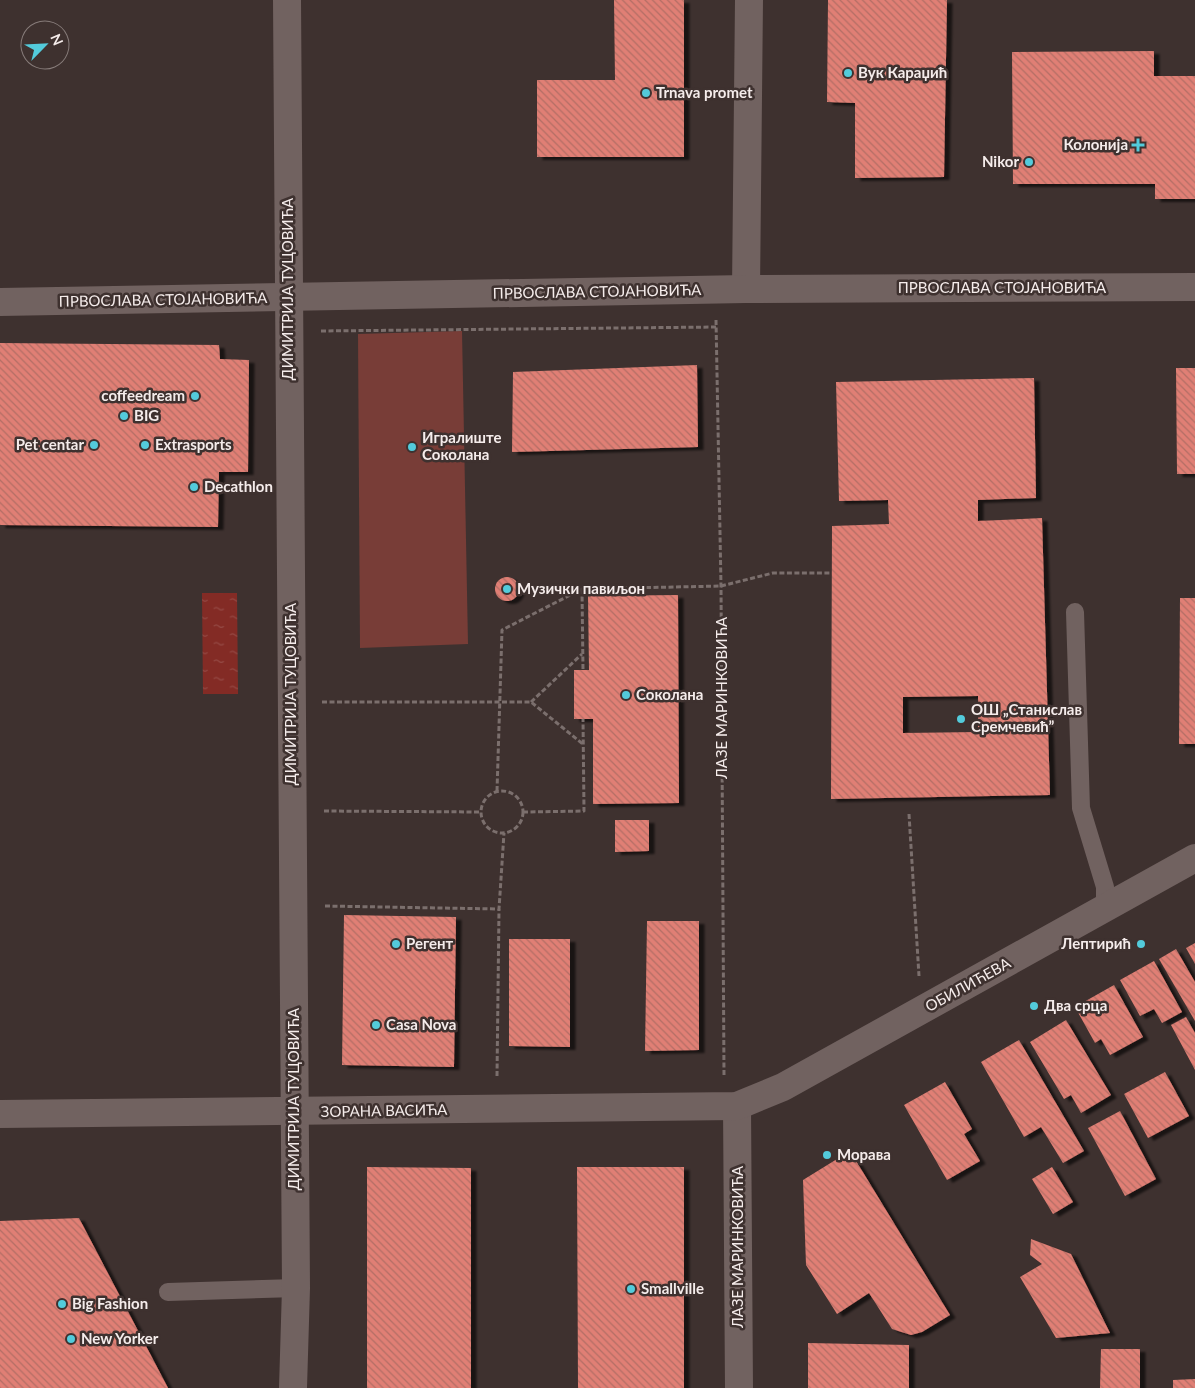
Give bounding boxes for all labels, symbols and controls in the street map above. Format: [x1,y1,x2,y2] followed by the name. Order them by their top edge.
[20,20,70,70] north arrow
[47,31,67,48] text: N
[858,63,947,81] place label: Вук Караџић
[842,67,854,79] marker: Вук Караџић
[656,83,753,101] place label: Trnava promet
[640,87,652,99] marker: Trnava promet
[1063,135,1128,153] place label: Колонија
[1132,139,1144,151] marker: Колонија
[982,152,1019,170] place label: Nikor
[1023,156,1035,168] marker: Nikor
[278,197,296,380] street label: ДИМИТРИЈА ТУЦОВИЋА
[898,278,1107,296] street label: ПРВОСЛАВА СТОЈАНОВИЋА
[493,280,702,302] street label: ПРВОСЛАВА СТОЈАНОВИЋА
[59,288,268,310] street label: ПРВОСЛАВА СТОЈАНОВИЋА
[101,386,185,404] place label: coffeedream
[189,390,201,402] marker: coffeedream
[134,406,159,424] place label: BIG
[118,410,130,422] marker: BIG
[422,428,502,463] place label: Игралиште Соколана
[16,435,84,453] place label: Pet centar
[155,435,232,453] place label: Extrasports
[88,439,100,451] marker: Pet centar
[139,439,151,451] marker: Extrasports
[406,441,418,453] marker: Игралиште Соколана
[204,477,273,495] place label: Decathlon
[188,481,200,493] marker: Decathlon
[517,579,645,597] place label: Музички павиљон
[501,583,513,595] marker: Музички павиљон
[281,602,299,785] street label: ДИМИТРИЈА ТУЦОВИЋА
[712,616,730,780] street label: ЛАЗЕ МАРИНКОВИЋА
[636,685,703,703] place label: Соколана
[620,689,632,701] marker: Соколана
[971,700,1082,735] place label: ОШ „Станислав Сремчевић”
[955,713,967,725] marker: ОШ „Станислав Сремчевић”
[406,934,454,952] place label: Регент
[1060,934,1131,952] place label: Лептирић
[390,938,402,950] marker: Регент
[1135,938,1147,950] marker: Лептирић
[922,953,1014,1015] street label: ОБИЛИЋЕВА
[1044,996,1107,1014] place label: Два срца
[1028,1000,1040,1012] marker: Два срца
[284,1007,302,1190] street label: ДИМИТРИЈА ТУЦОВИЋА
[386,1015,456,1033] place label: Casa Nova
[370,1019,382,1031] marker: Casa Nova
[320,1100,448,1120] street label: ЗОРАНА ВАСИЋА
[837,1145,891,1163] place label: Морава
[821,1149,833,1161] marker: Морава
[728,1165,746,1329] street label: ЛАЗЕ МАРИНКОВИЋА
[641,1279,704,1297] place label: Smallville
[625,1283,637,1295] marker: Smallville
[72,1294,148,1312] place label: Big Fashion
[56,1298,68,1310] marker: Big Fashion
[81,1329,159,1347] place label: New Yorker
[65,1333,77,1345] marker: New Yorker

